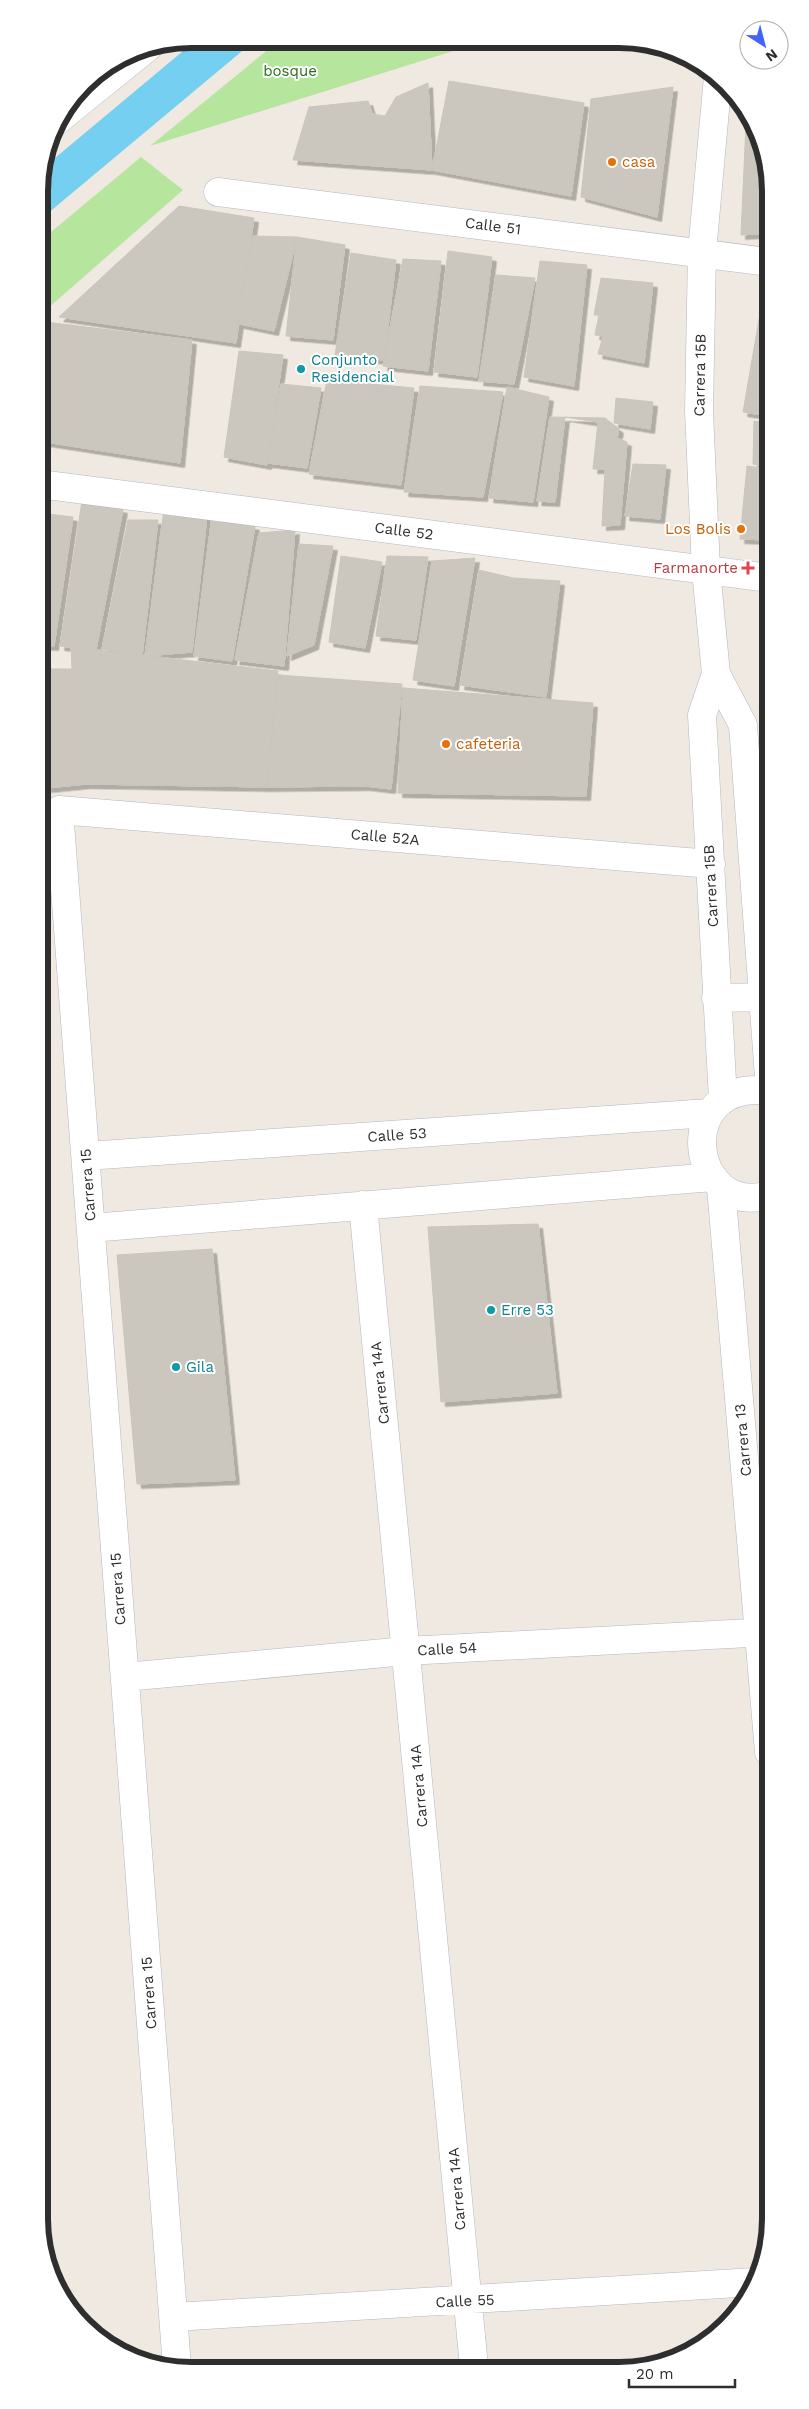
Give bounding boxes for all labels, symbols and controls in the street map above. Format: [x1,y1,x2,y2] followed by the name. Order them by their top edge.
[739,20,789,70] north arrow
[763,46,781,65] text: N
[263,62,317,80] park label: bosque
[622,153,656,171] place label: casa
[606,156,618,168] marker: casa
[464,214,522,238] street label: Calle 51
[690,334,710,416] street label: Carrera 15B
[311,351,394,386] place label: Conjunto Residencial
[295,363,307,375] marker: Conjunto Residencial
[374,518,434,544] street label: Calle 52
[665,520,731,538] place label: Los Bolis
[735,523,747,535] marker: Los Bolis
[653,559,738,577] place label: Farmanorte
[742,562,754,574] marker: Farmanorte
[456,735,521,753] place label: cafeteria
[440,738,452,750] marker: cafeteria
[350,825,420,849] street label: Calle 52A
[700,844,722,928] street label: Carrera 15B
[367,1124,427,1146] street label: Calle 53
[76,1148,100,1222] street label: Carrera 15
[501,1301,554,1319] place label: Erre 53
[485,1304,497,1316] marker: Erre 53
[367,1341,393,1425] street label: Carrera 14A
[186,1358,214,1376] place label: Gila
[170,1361,182,1373] marker: Gila
[731,1403,755,1477] street label: Carrera 13
[106,1552,130,1626] street label: Carrera 15
[417,1638,477,1660] street label: Calle 54
[406,1744,432,1828] street label: Carrera 14A
[137,1956,161,2030] street label: Carrera 15
[444,2147,470,2231] street label: Carrera 14A
[435,2290,495,2312] street label: Calle 55
[629,2356,735,2388] scale bar
[636,2365,674,2383] text: 20 m

